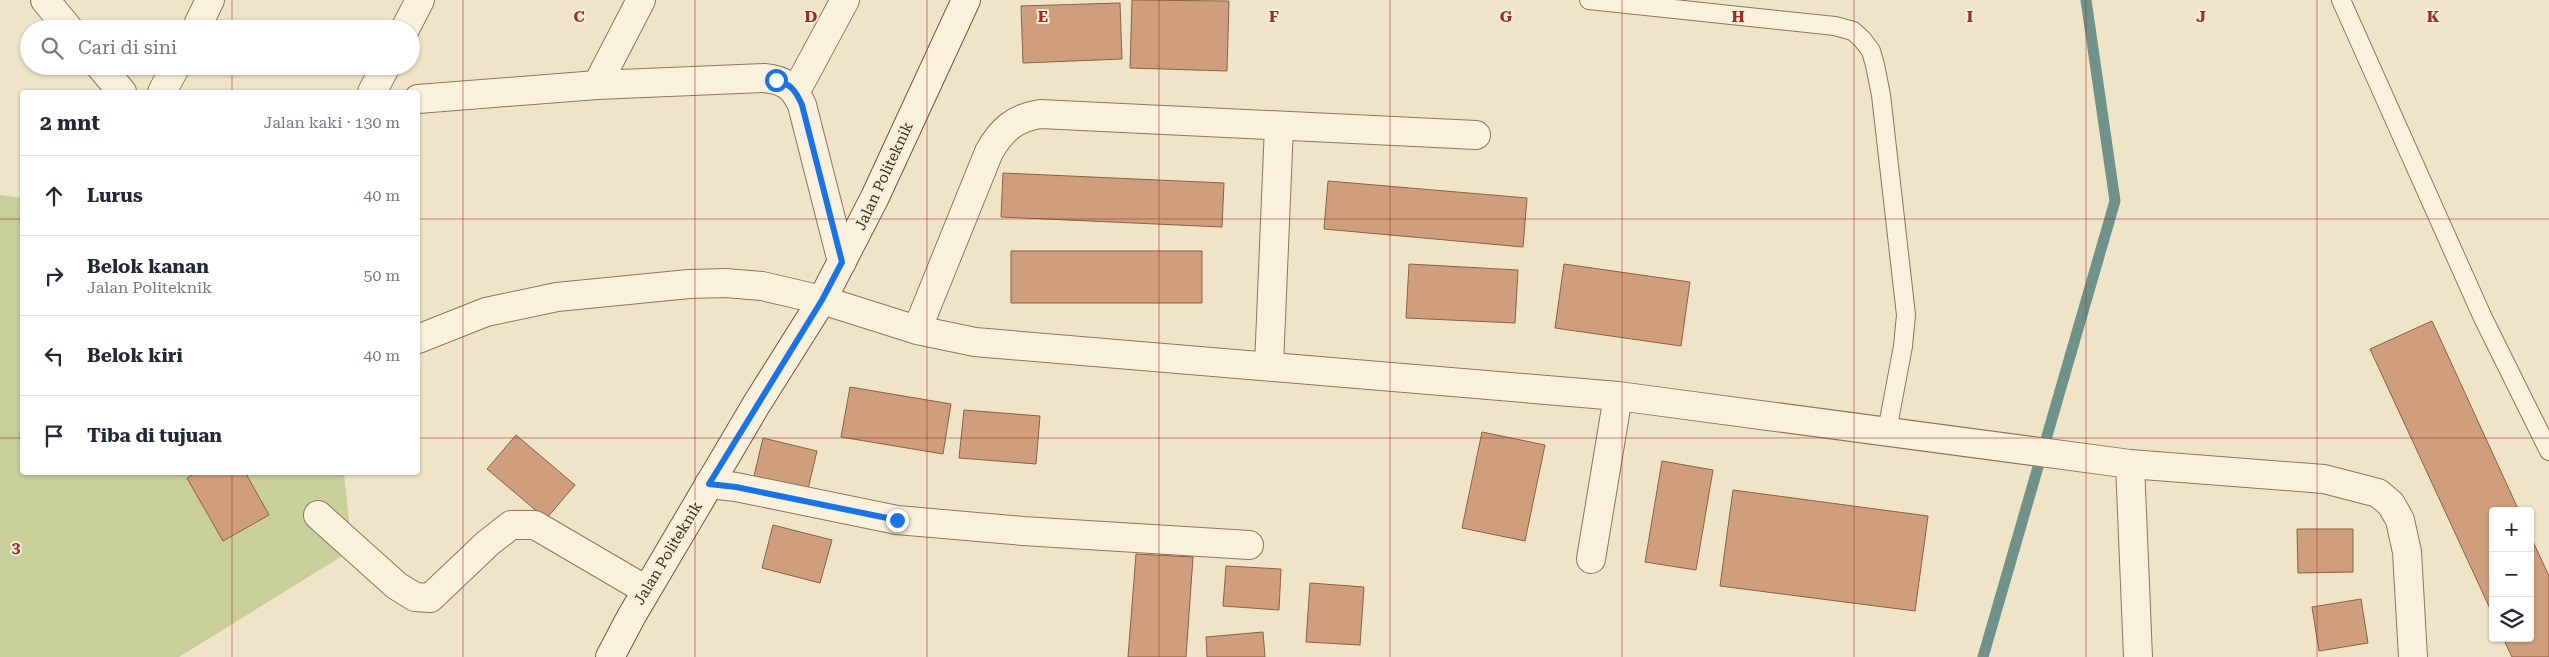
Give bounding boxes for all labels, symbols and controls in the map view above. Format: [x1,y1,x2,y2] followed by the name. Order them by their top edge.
[573,7,585,26] text: C
[805,7,818,26] text: D
[1038,7,1048,26] text: E
[1269,7,1279,26] text: F
[1500,7,1513,26] text: G
[1731,7,1745,26] text: H
[1967,7,1973,26] text: I
[2196,7,2206,26] text: J
[2427,7,2440,26] text: K
[20,20,420,75] search box
[38,34,66,62] icon: search
[78,36,177,59] text: Cari di sini
[765,69,788,92] route start
[40,111,100,135] text: 2 mnt
[264,113,400,132] text: Jalan kaki · 130 m
[851,119,917,233] street label: Jalan Politeknik
[40,182,68,210] icon: ahead
[87,184,143,207] text: Lurus
[363,186,400,205] text: 40 m
[87,255,209,278] text: Belok kanan
[40,262,68,290] icon: right
[363,266,400,285] text: 50 m
[87,278,212,297] text: Jalan Politeknik
[40,342,68,370] icon: left
[87,344,183,367] text: Belok kiri
[363,346,400,365] text: 40 m
[40,422,68,450] icon: arrive
[87,424,222,447] text: Tiba di tujuan
[630,498,706,608] street label: Jalan Politeknik
[2489,507,2534,642] map controls
[2489,507,2534,552] button: +
[886,509,909,532] route end
[12,538,21,557] text: 3
[2489,552,2534,597] button: −
[2489,597,2534,642] button: layers

